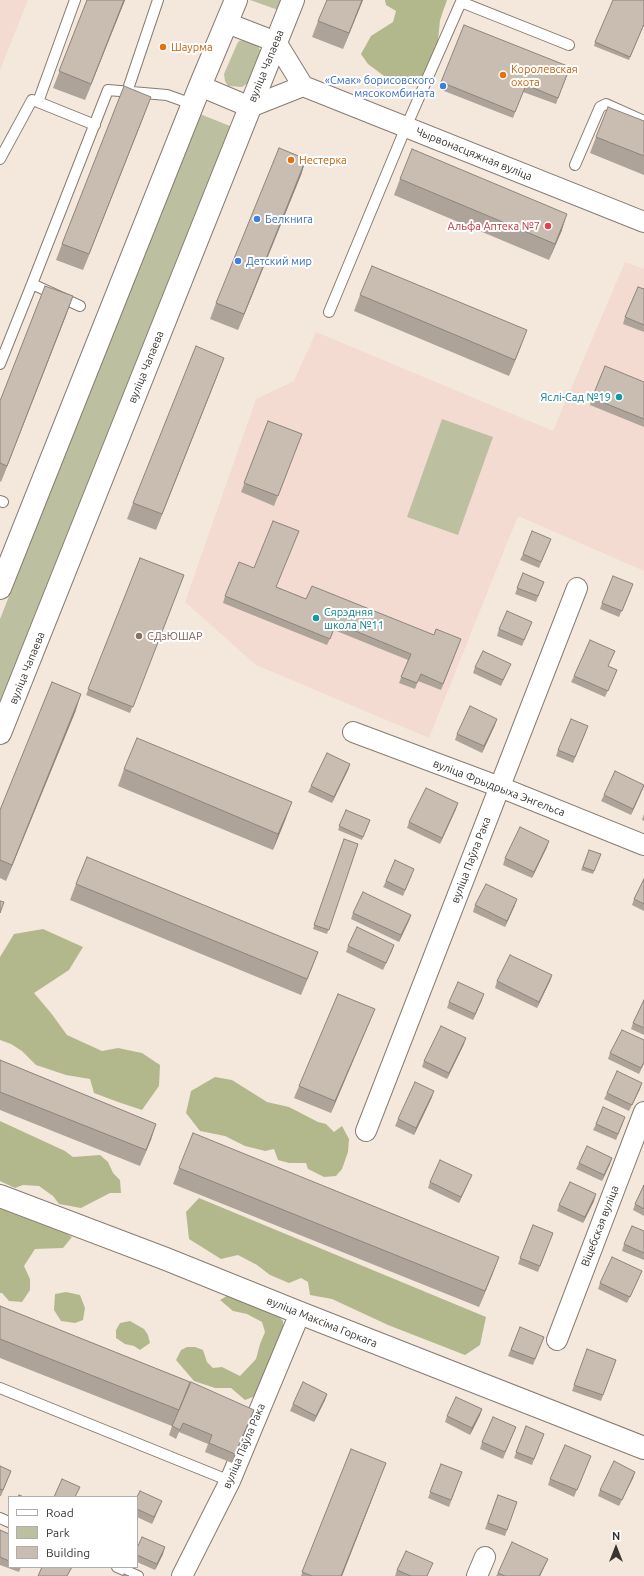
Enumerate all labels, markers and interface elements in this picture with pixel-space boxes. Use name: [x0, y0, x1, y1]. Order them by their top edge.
street label: вуліца Чапаева: [245, 28, 287, 104]
place label: Шаурма: [171, 40, 213, 54]
marker: Шаурма: [158, 42, 168, 52]
place label: Королевская охота: [511, 62, 578, 88]
marker: Королевская охота: [498, 70, 508, 80]
place label: «Смак» борисовского мясокомбината: [325, 73, 435, 99]
marker: «Смак» борисовского мясокомбината: [438, 81, 448, 91]
street label: Чырвонасцяжная вуліца: [414, 125, 534, 183]
place label: Нестерка: [299, 153, 347, 167]
marker: Нестерка: [286, 155, 296, 165]
place label: Белкнига: [265, 212, 313, 226]
marker: Белкнига: [252, 214, 262, 224]
place label: Альфа Аптека №7: [447, 219, 540, 233]
marker: Альфа Аптека №7: [543, 221, 553, 231]
place label: Детский мир: [246, 254, 312, 268]
marker: Детский мир: [233, 256, 243, 266]
street label: вуліца Чапаева: [125, 329, 167, 405]
place label: Яслі-Сад №19: [540, 390, 611, 404]
marker: Яслі-Сад №19: [614, 392, 624, 402]
place label: Сярэдняя школа №11: [324, 605, 384, 631]
marker: Сярэдняя школа №11: [311, 613, 321, 623]
place label: СДзЮШАР: [147, 629, 202, 643]
street label: вуліца Чапаева: [6, 630, 48, 706]
marker: СДзЮШАР: [134, 631, 144, 641]
street label: вуліца Фрыдрыха Энгельса: [431, 757, 567, 819]
street label: вуліца Паўла Рака: [448, 815, 494, 905]
street label: Віцебская вуліца: [578, 1184, 622, 1268]
street label: вуліца Максіма Горкага: [265, 1294, 379, 1350]
street label: вуліца Паўла Рака: [220, 1401, 268, 1491]
legend: [8, 1496, 138, 1568]
text: Road: [46, 1506, 74, 1519]
text: Park: [46, 1526, 70, 1539]
north arrow: [596, 1528, 636, 1568]
text: N: [612, 1530, 620, 1542]
text: Building: [46, 1546, 90, 1559]

